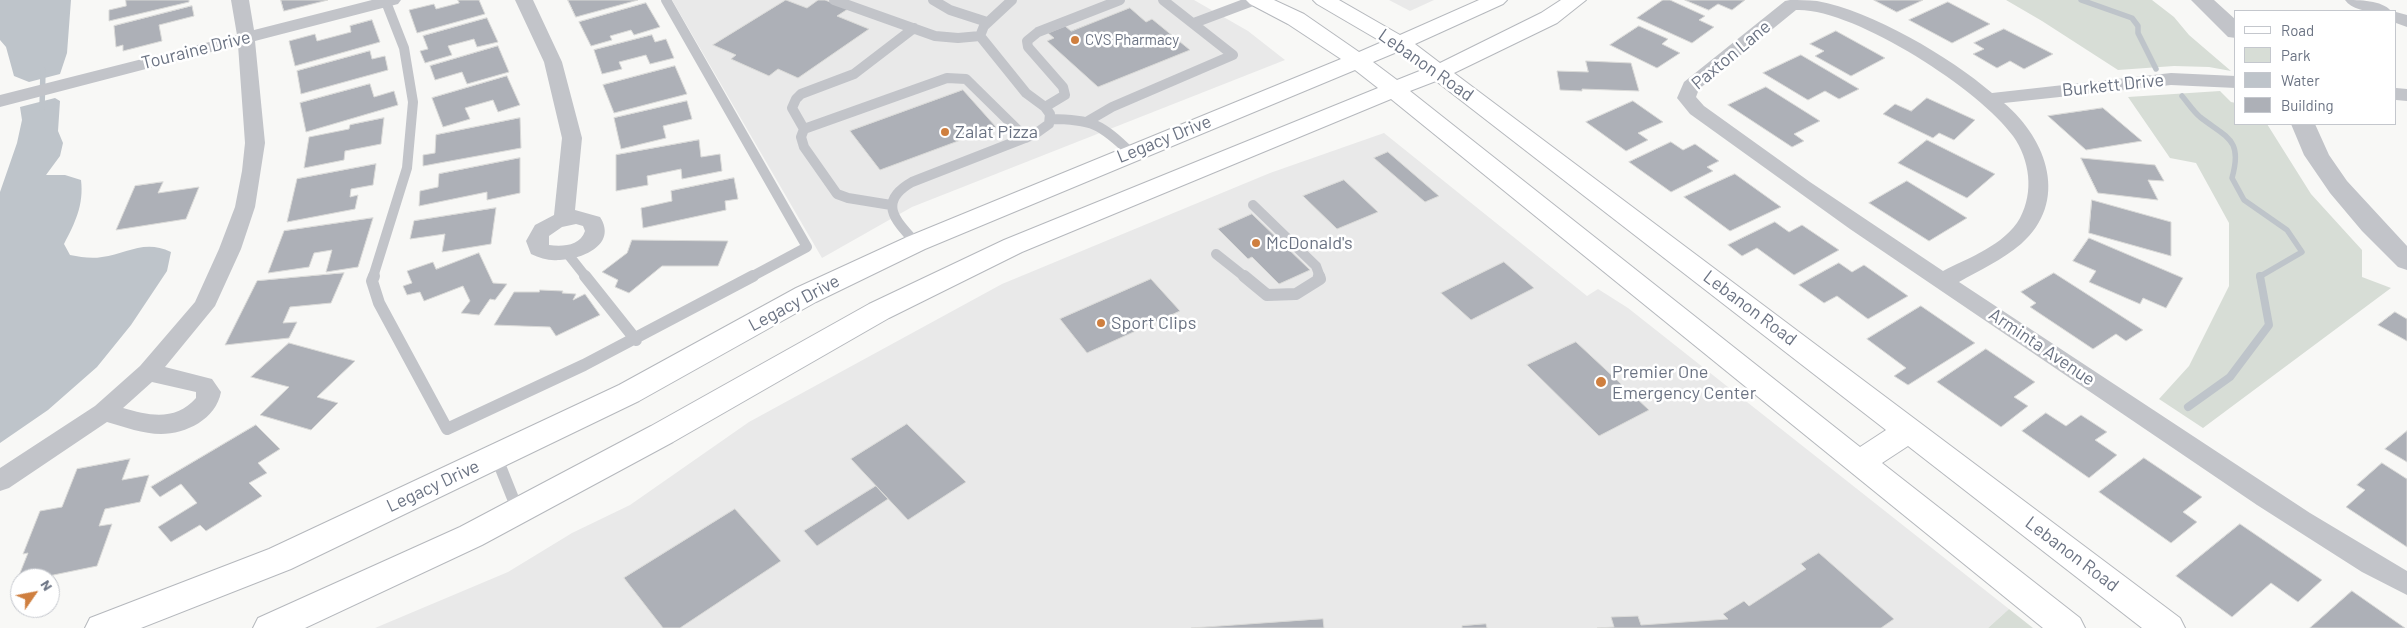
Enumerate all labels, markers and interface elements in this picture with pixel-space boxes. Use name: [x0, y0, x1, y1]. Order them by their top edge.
legend: [2234, 10, 2397, 125]
street label: Paxton Lane: [1687, 16, 1775, 94]
text: Road: [2281, 21, 2314, 39]
street label: Lebanon Road: [1374, 24, 1478, 106]
street label: Touraine Drive: [139, 26, 253, 74]
place label: CVS Pharmacy: [1085, 31, 1179, 49]
marker: CVS Pharmacy: [1069, 34, 1081, 46]
text: Park: [2281, 46, 2310, 64]
street label: Burkett Drive: [2061, 69, 2165, 101]
text: Water: [2281, 71, 2320, 89]
text: Building: [2281, 96, 2334, 114]
street label: Legacy Drive: [1114, 110, 1214, 168]
place label: Zalat Pizza: [955, 121, 1038, 143]
marker: Zalat Pizza: [939, 126, 951, 138]
place label: McDonald's: [1266, 232, 1353, 254]
marker: McDonald's: [1250, 237, 1262, 249]
street label: Lebanon Road: [1699, 266, 1801, 350]
street label: Legacy Drive: [745, 270, 843, 336]
street label: Arminta Avenue: [1985, 304, 2099, 390]
place label: Sport Clips: [1111, 312, 1196, 334]
marker: Sport Clips: [1095, 317, 1107, 329]
place label: Premier One Emergency Center: [1612, 361, 1756, 404]
marker: Premier One Emergency Center: [1594, 375, 1608, 389]
street label: Legacy Drive: [383, 455, 483, 517]
street label: Lebanon Road: [2021, 512, 2123, 596]
north arrow: [10, 568, 60, 618]
text: N: [37, 577, 57, 594]

